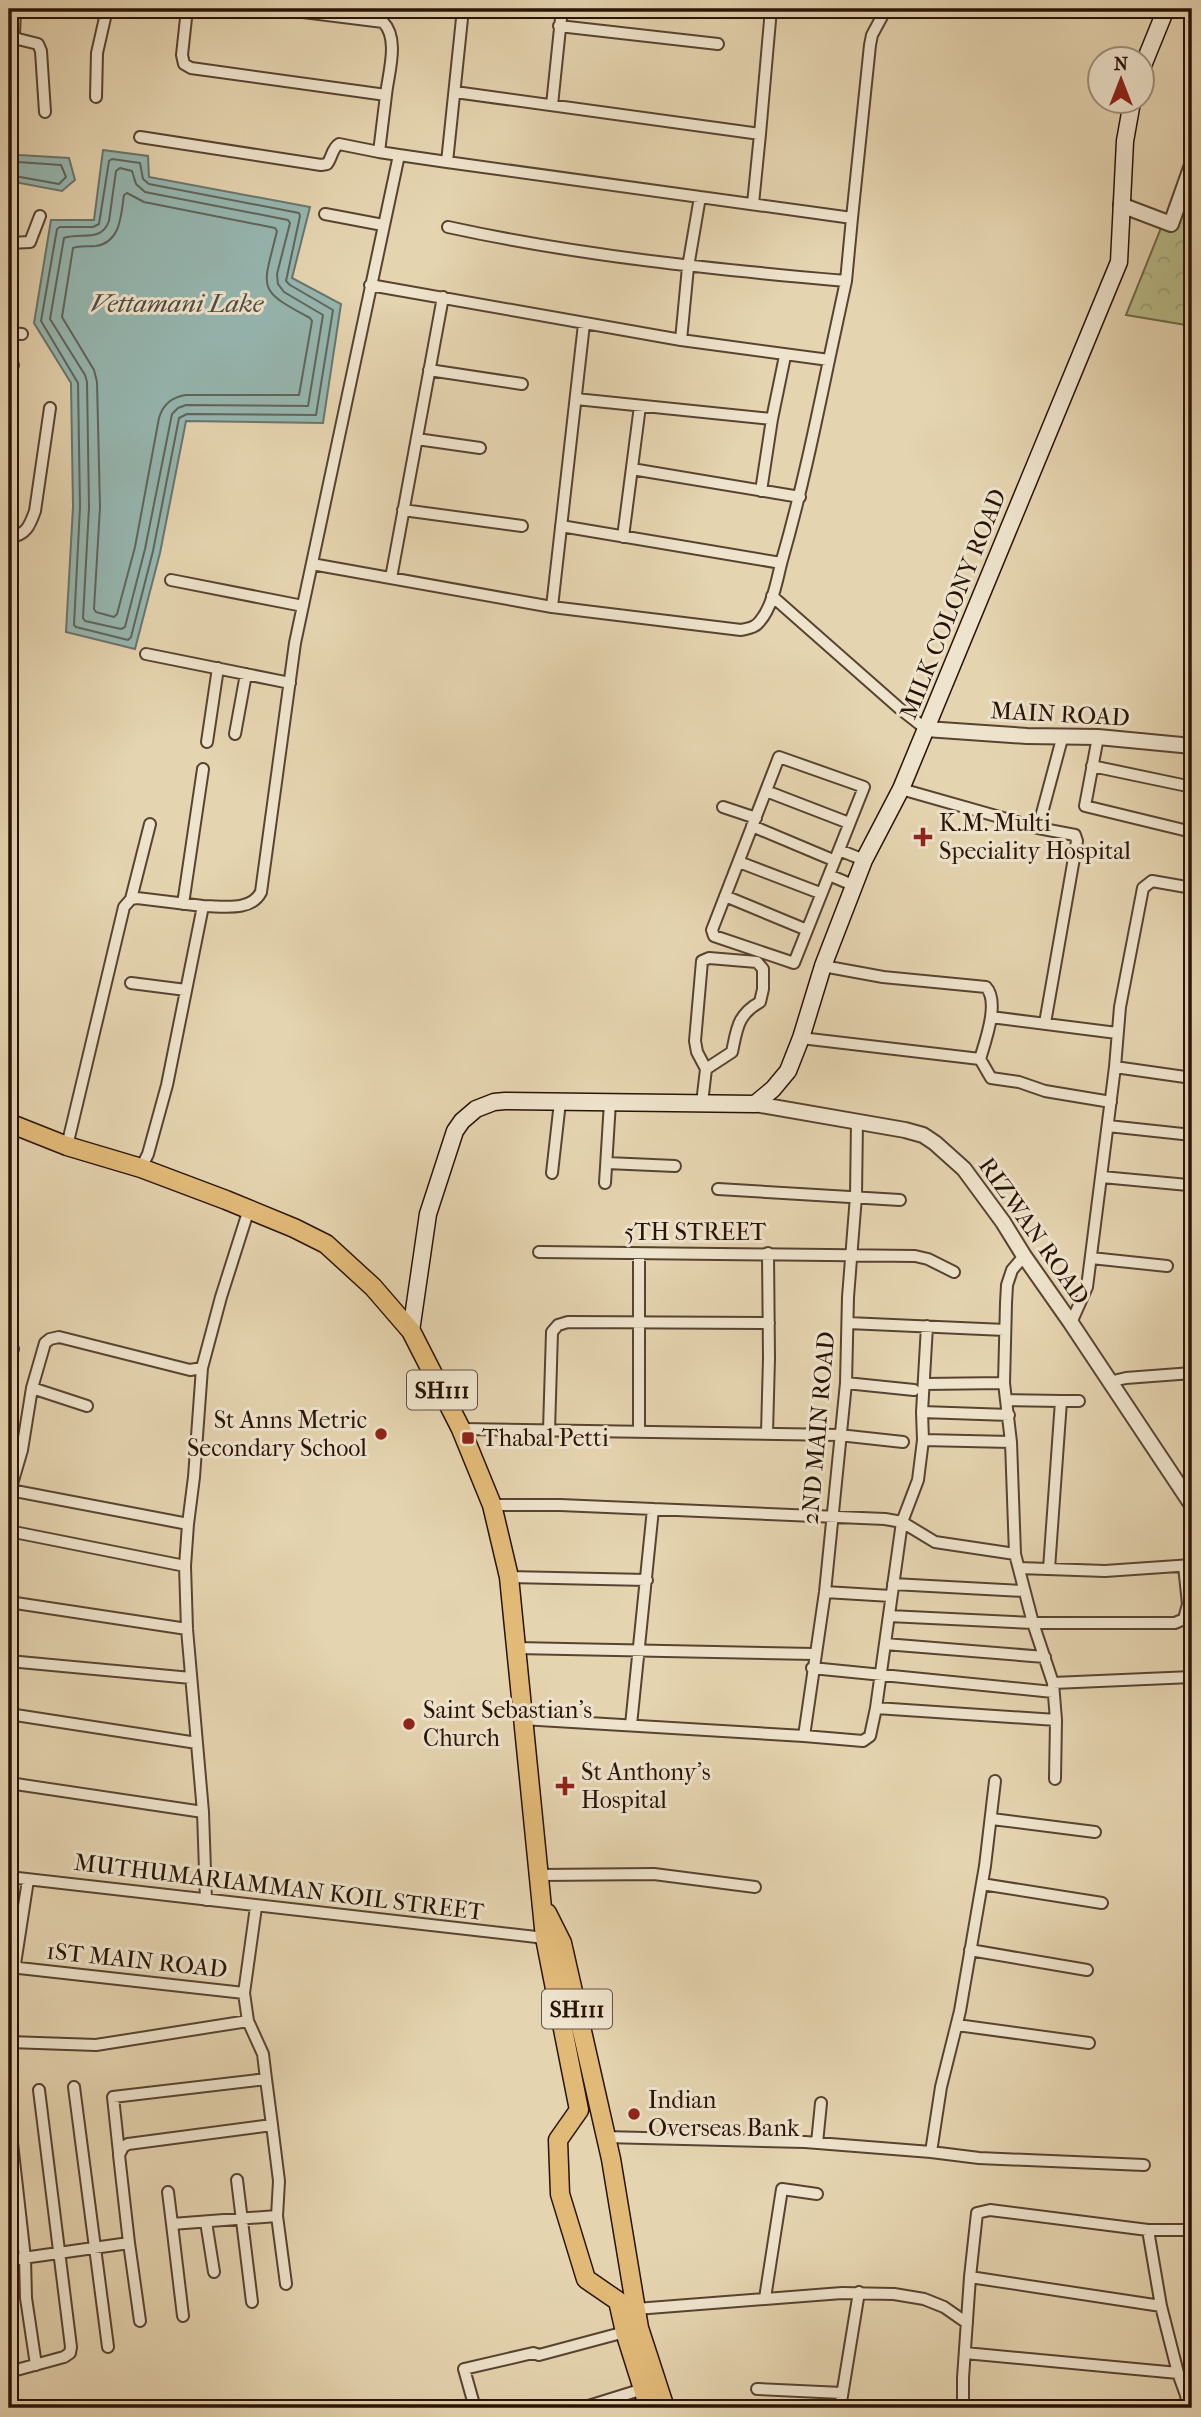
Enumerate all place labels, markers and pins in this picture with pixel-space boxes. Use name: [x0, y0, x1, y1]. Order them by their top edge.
place label: K.M. Multi Speciality Hospital: [939, 809, 1131, 865]
marker: K.M. Multi Speciality Hospital: [913, 827, 933, 847]
place label: St Anns Metric Secondary School: [187, 1406, 367, 1462]
place label: Thabal Petti: [482, 1424, 609, 1452]
marker: St Anns Metric Secondary School: [373, 1426, 389, 1442]
marker: Thabal Petti: [460, 1430, 476, 1446]
place label: Saint Sebastian's Church: [423, 1696, 592, 1752]
marker: Saint Sebastian's Church: [401, 1716, 417, 1732]
place label: St Anthony's Hospital: [581, 1758, 711, 1814]
marker: St Anthony's Hospital: [555, 1776, 575, 1796]
place label: Indian Overseas Bank: [648, 2086, 800, 2142]
marker: Indian Overseas Bank: [626, 2106, 642, 2122]

